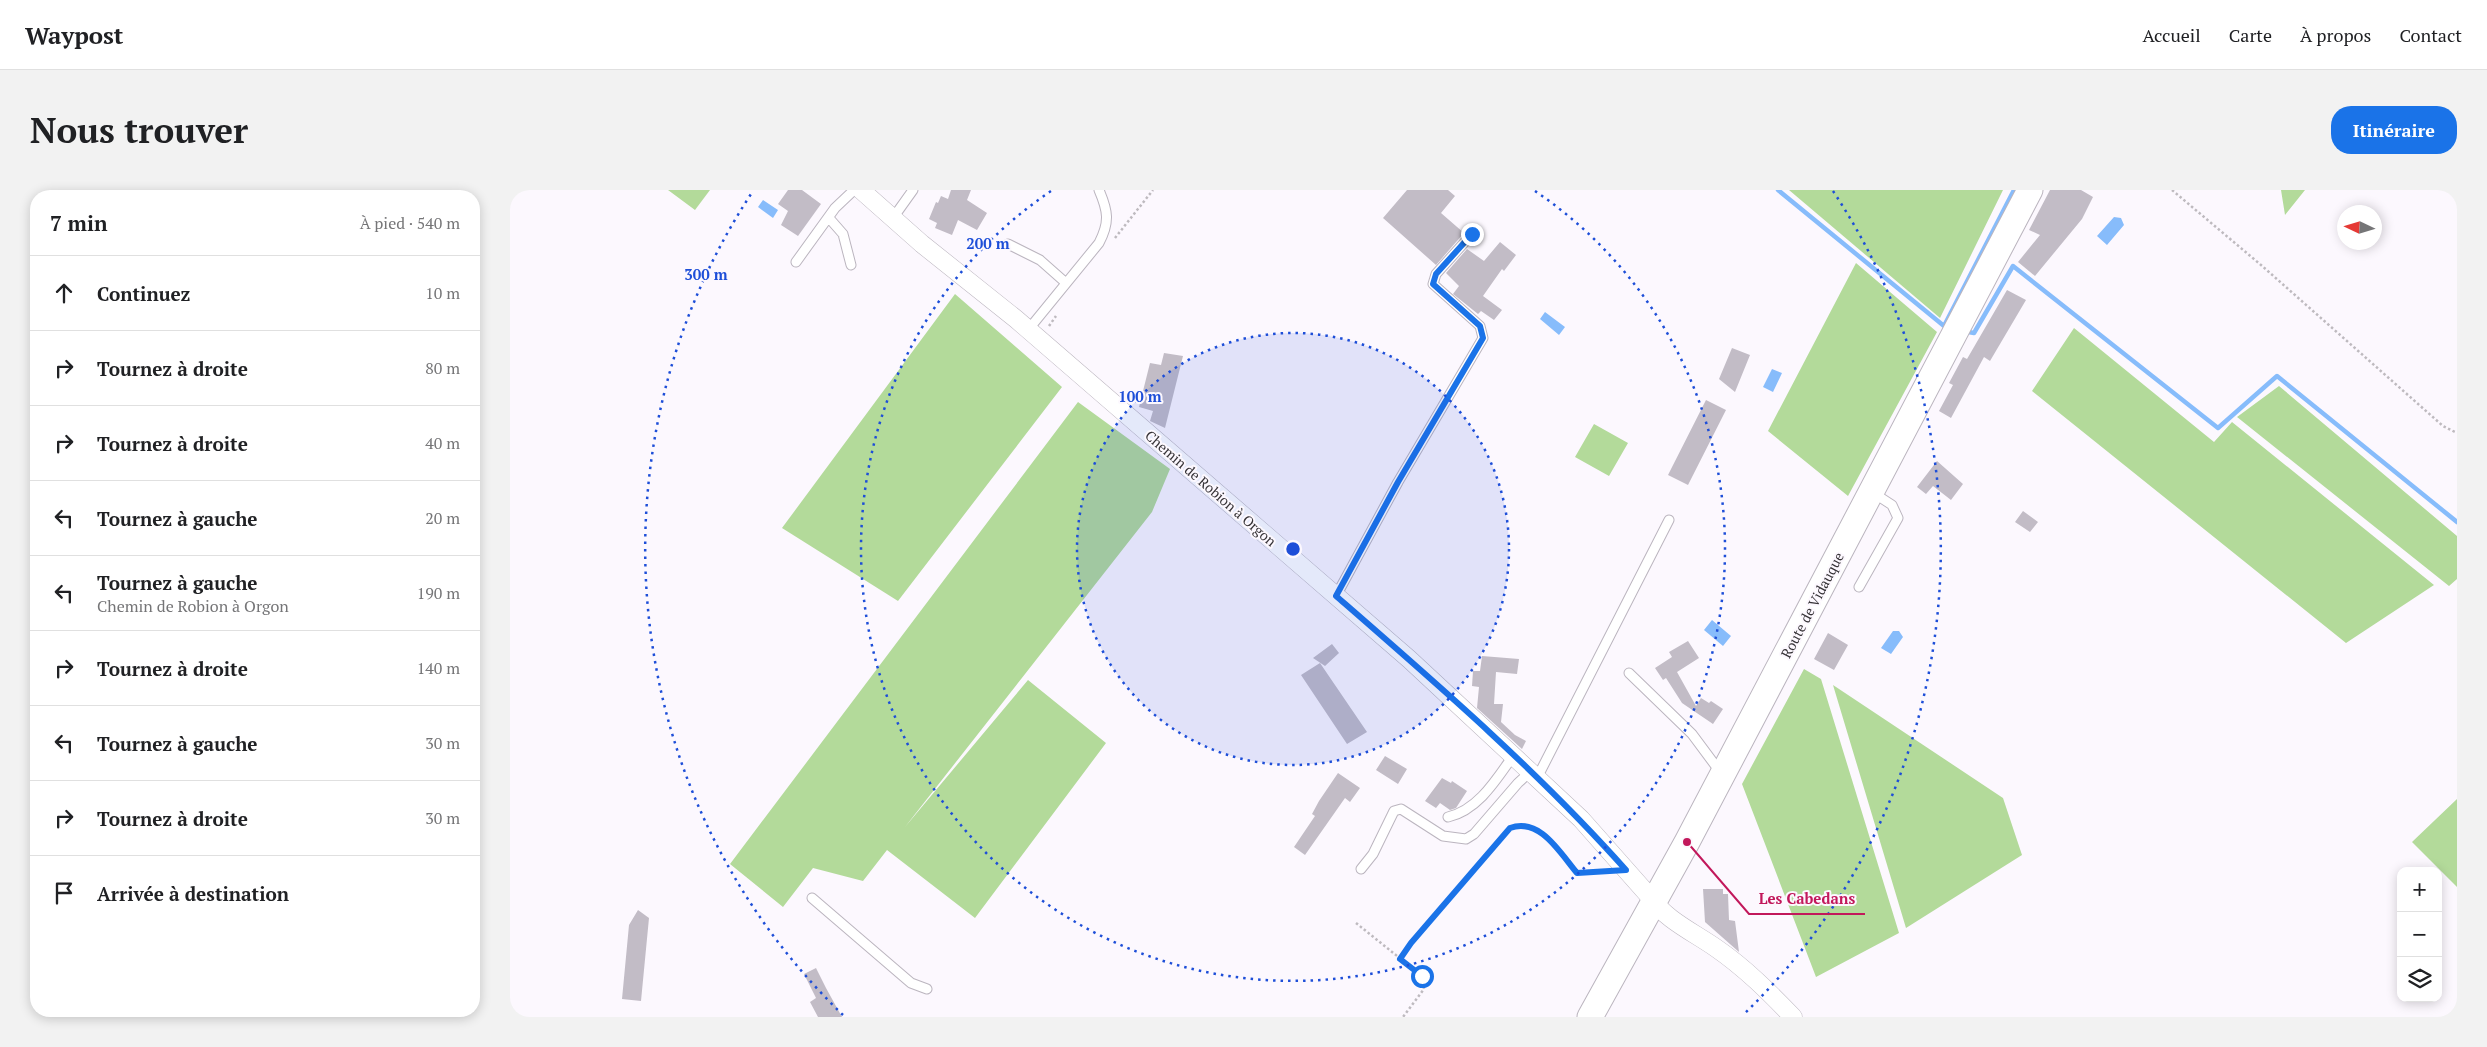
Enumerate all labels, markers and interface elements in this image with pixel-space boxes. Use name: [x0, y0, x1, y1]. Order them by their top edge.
text: Waypost: [25, 19, 123, 51]
text: Accueil: [2142, 23, 2201, 47]
text: Carte: [2229, 23, 2272, 47]
text: À propos: [2300, 23, 2371, 47]
text: Contact: [2399, 23, 2462, 47]
button: Itinéraire: [2331, 106, 2457, 154]
text: Nous trouver: [30, 107, 248, 153]
north arrow: [2337, 205, 2382, 250]
text: 7 min: [50, 209, 107, 237]
text: À pied · 540 m: [360, 212, 460, 234]
route end: [1461, 223, 1484, 246]
text: 200 m: [966, 233, 1010, 253]
text: 300 m: [684, 264, 728, 284]
icon: ahead: [50, 279, 78, 307]
text: Continuez: [97, 281, 190, 306]
text: 10 m: [425, 282, 460, 304]
icon: right: [50, 354, 78, 382]
text: Tournez à droite: [97, 356, 248, 381]
text: 80 m: [425, 357, 460, 379]
text: 100 m: [1118, 386, 1162, 406]
street label: Chemin de Robion à Orgon: [1141, 426, 1281, 551]
icon: right: [50, 429, 78, 457]
text: Tournez à droite: [97, 431, 248, 456]
text: 40 m: [425, 432, 460, 454]
icon: left: [50, 504, 78, 532]
text: Tournez à gauche: [97, 506, 258, 531]
text: 20 m: [425, 507, 460, 529]
centre of rings: [1284, 540, 1302, 558]
street label: Route de Vidauque: [1776, 549, 1848, 661]
text: Tournez à gauche: [97, 570, 258, 595]
icon: left: [50, 579, 78, 607]
text: 190 m: [417, 582, 460, 604]
text: Chemin de Robion à Orgon: [97, 595, 289, 617]
icon: right: [50, 654, 78, 682]
text: Tournez à droite: [97, 656, 248, 681]
text: 140 m: [417, 657, 460, 679]
icon: left: [50, 729, 78, 757]
text: Tournez à gauche: [97, 731, 258, 756]
text: 30 m: [425, 732, 460, 754]
icon: right: [50, 804, 78, 832]
text: Tournez à droite: [97, 806, 248, 831]
text: 30 m: [425, 807, 460, 829]
map controls: [2397, 867, 2442, 1002]
button: +: [2397, 867, 2442, 912]
icon: arrive: [50, 879, 78, 907]
text: Arrivée à destination: [97, 881, 289, 906]
callout: Les Cabedans: [1749, 884, 1865, 914]
text: Les Cabedans: [1759, 888, 1855, 908]
button: −: [2397, 912, 2442, 957]
button: layers: [2397, 957, 2442, 1002]
route start: [1411, 965, 1434, 988]

